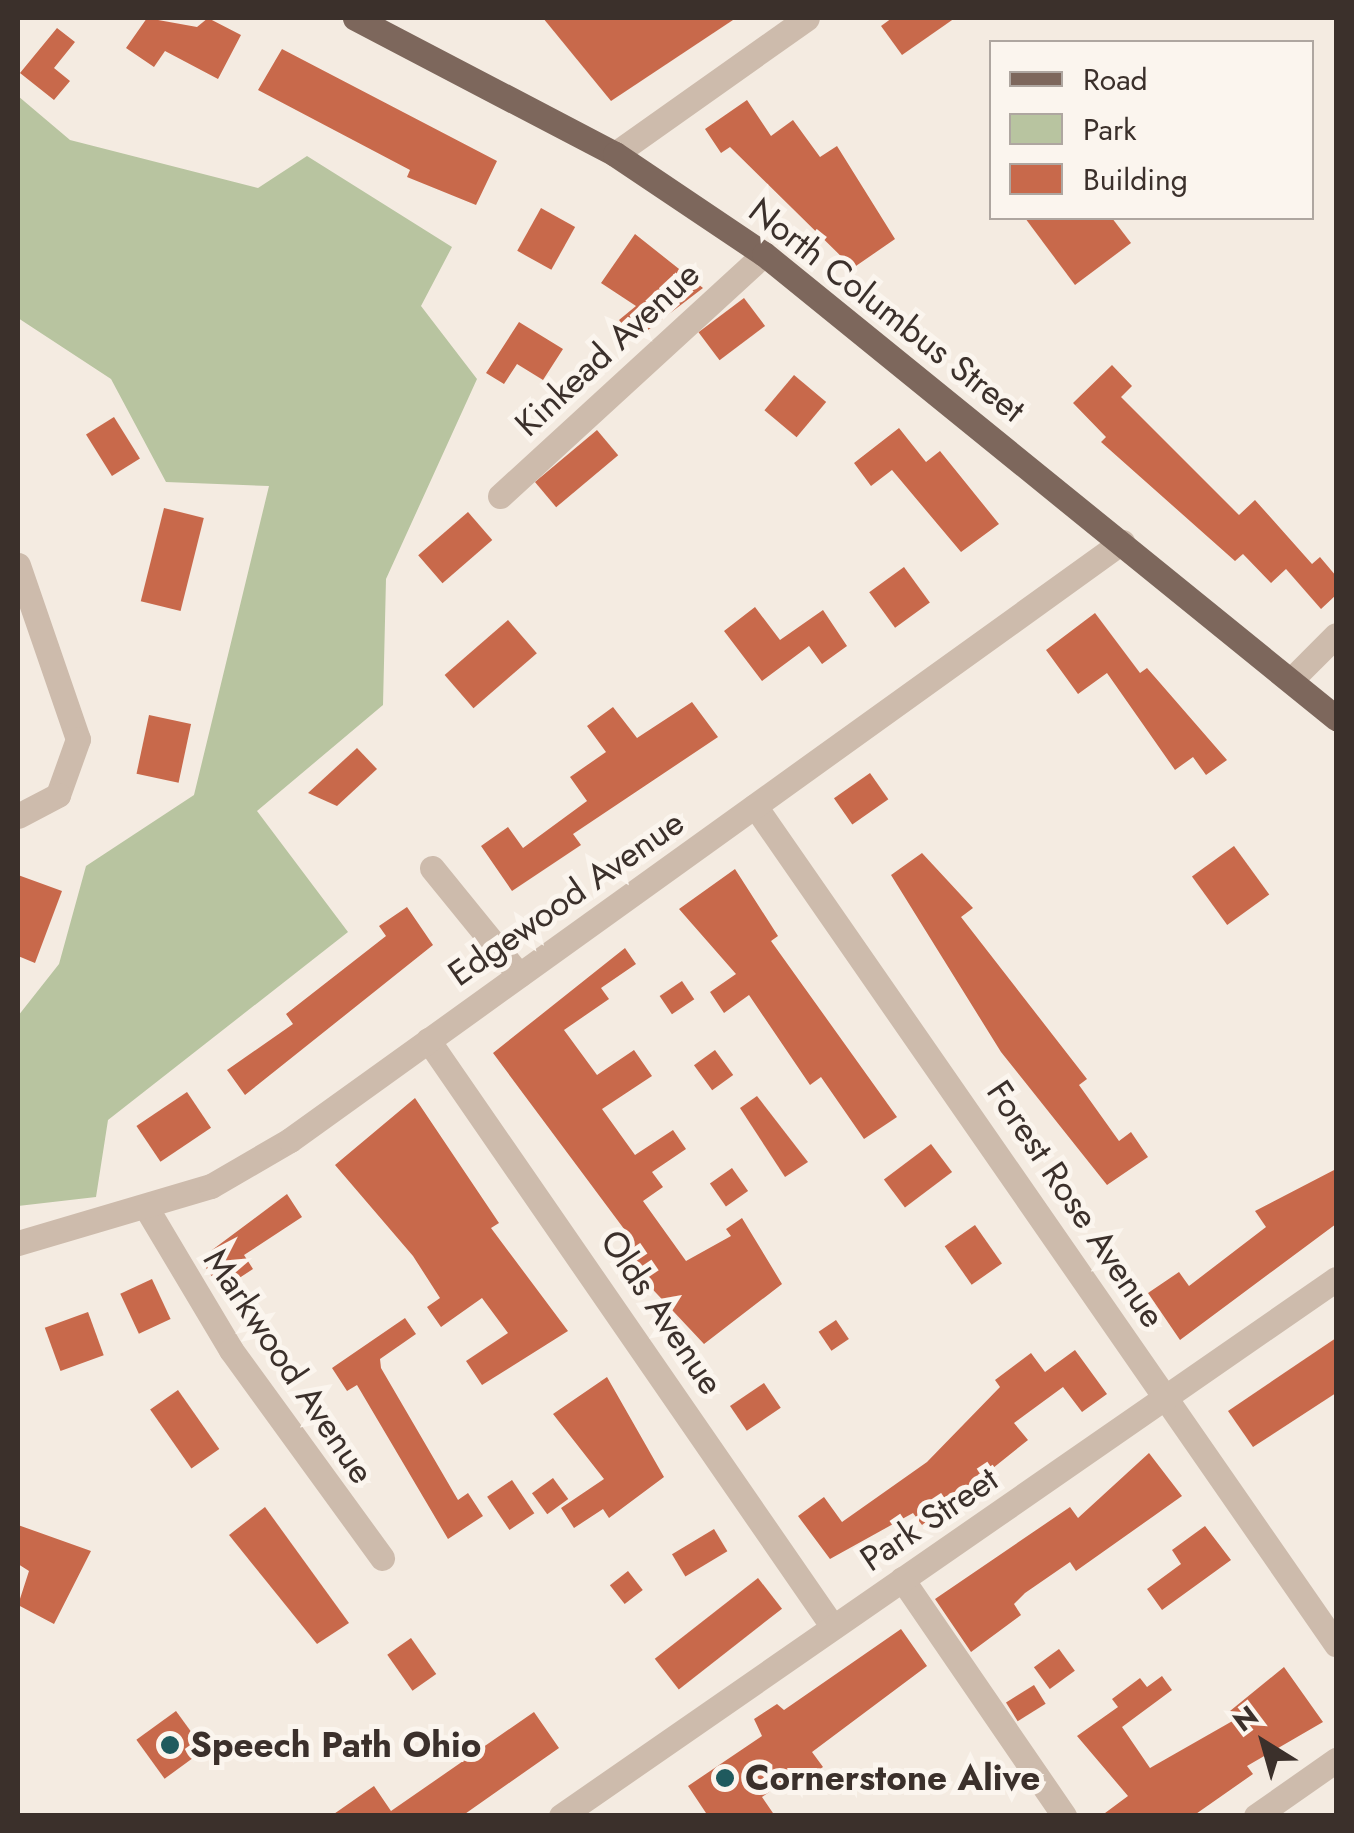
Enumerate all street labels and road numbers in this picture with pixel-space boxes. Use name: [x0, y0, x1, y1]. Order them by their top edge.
street label: North Columbus Street: [741, 189, 1033, 431]
street label: Kinkead Avenue: [506, 253, 708, 445]
street label: Edgewood Avenue: [440, 801, 692, 995]
street label: Forest Rose Avenue: [978, 1073, 1174, 1335]
street label: Olds Avenue: [592, 1222, 732, 1402]
street label: Markwood Avenue: [195, 1241, 383, 1491]
street label: Park Street: [852, 1458, 1006, 1580]

